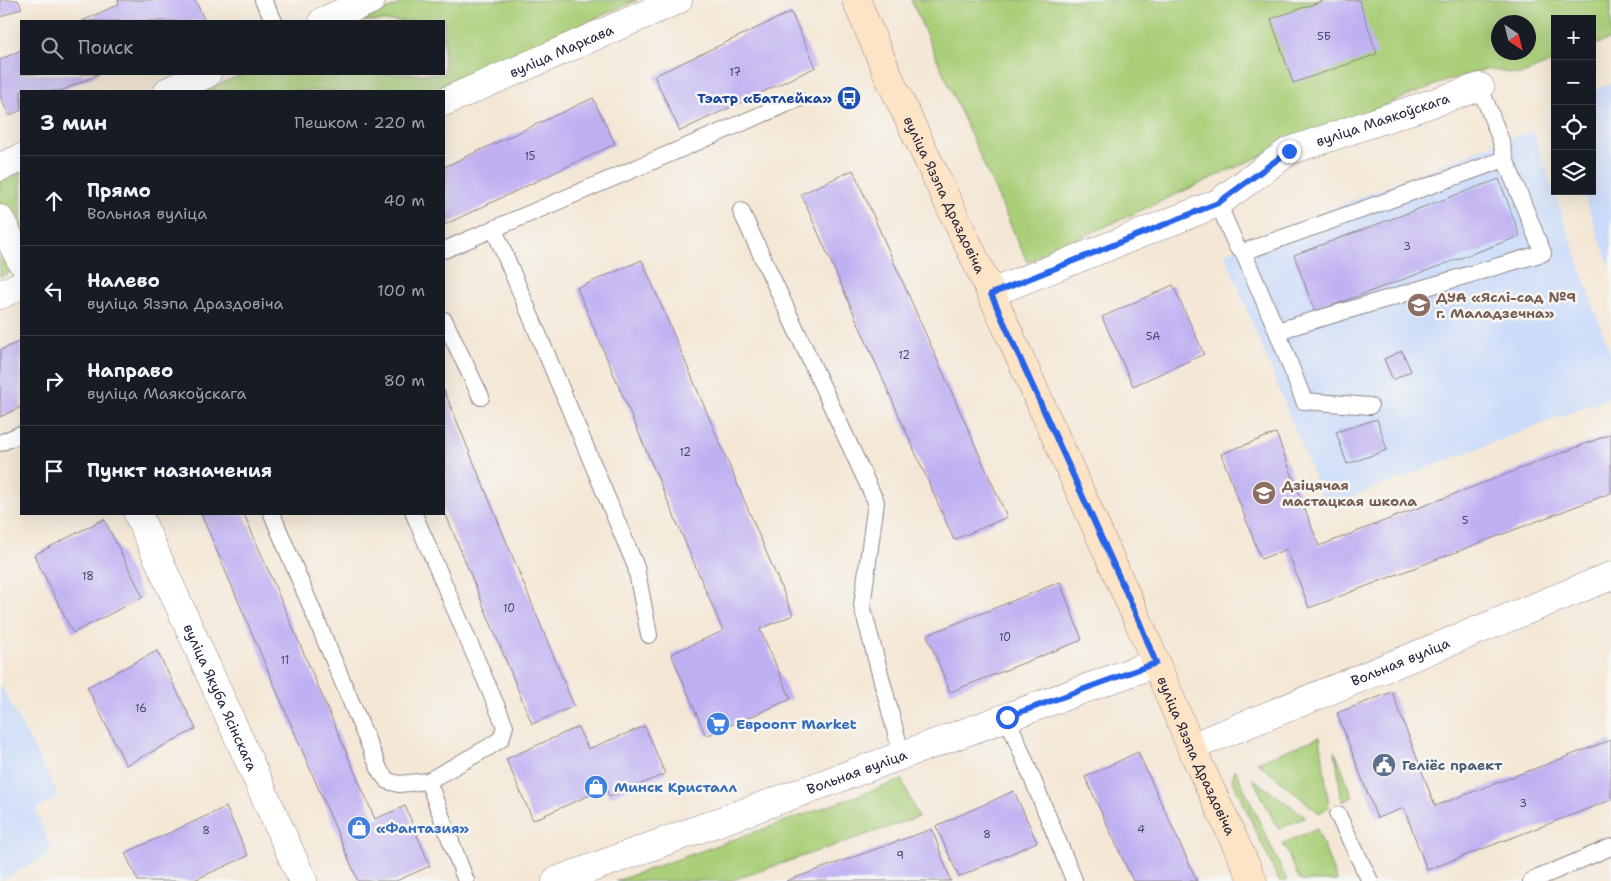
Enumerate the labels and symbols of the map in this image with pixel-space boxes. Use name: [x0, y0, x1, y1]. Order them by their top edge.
north arrow: [1491, 15, 1536, 60]
street label: вуліца Маркава: [507, 20, 616, 81]
house number: 5Б: [1317, 29, 1331, 44]
house number: 17: [729, 65, 741, 80]
bus stop icon: Тэатр «Батлейка»: [836, 85, 862, 111]
place label: Тэатр «Батлейка»: [697, 89, 832, 107]
street label: вуліца Маякоўскага: [1314, 89, 1452, 150]
street label: вуліца Язэпа Драздовіча: [900, 113, 990, 277]
route end: [1278, 140, 1301, 163]
house number: 15: [524, 149, 536, 164]
house number: 3: [1403, 239, 1411, 254]
place label: ДУА «Яслі-сад №9 г. Маладзечна»: [1436, 288, 1576, 322]
school or university icon: ДУА «Яслі-сад №9 г. Маладзечна»: [1406, 292, 1432, 318]
house number: 5А: [1146, 329, 1160, 344]
house number: 12: [898, 348, 910, 363]
house number: 12: [679, 445, 691, 460]
place label: Дзіцячая мастацкая школа: [1282, 476, 1418, 510]
school or university icon: Дзіцячая мастацкая школа: [1251, 480, 1277, 506]
house number: 5: [1462, 513, 1469, 528]
house number: 18: [82, 569, 94, 584]
house number: 10: [503, 601, 515, 616]
street label: вуліца Якуба Ясінскага: [180, 621, 261, 774]
house number: 10: [999, 630, 1011, 645]
street label: Вольная вуліца: [1348, 633, 1453, 690]
house number: 11: [281, 653, 289, 668]
street label: вуліца Язэпа Драздовіча: [1153, 674, 1240, 838]
house number: 16: [135, 701, 147, 716]
route start: [996, 706, 1019, 729]
supermarket icon: Евроопт Market: [705, 711, 731, 737]
place label: Евроопт Market: [736, 715, 857, 733]
street label: Вольная вуліца: [804, 745, 910, 798]
public building icon: Геліёс праект: [1371, 752, 1397, 778]
place label: Геліёс праект: [1402, 756, 1503, 774]
shop icon: Минск Кристалл: [583, 774, 609, 800]
place label: Минск Кристалл: [614, 778, 737, 796]
house number: 3: [1519, 796, 1527, 811]
shop icon: «Фантазия»: [346, 815, 372, 841]
place label: «Фантазия»: [376, 819, 469, 837]
house number: 4: [1137, 822, 1145, 837]
house number: 8: [202, 823, 210, 838]
house number: 8: [983, 827, 991, 842]
house number: 9: [896, 848, 904, 863]

